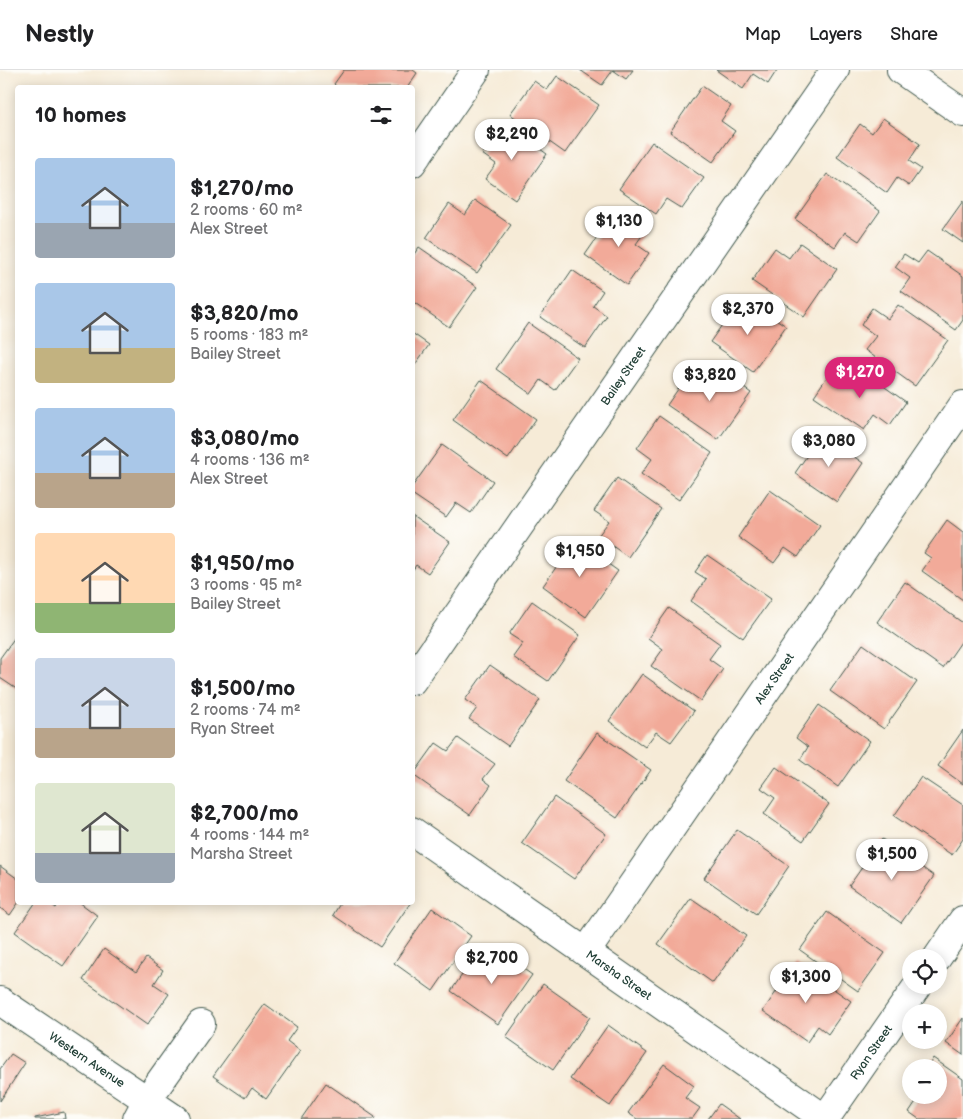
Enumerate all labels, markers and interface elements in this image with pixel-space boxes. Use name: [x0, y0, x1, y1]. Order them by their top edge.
text: Nestly: [25, 20, 94, 49]
text: Map: [745, 24, 781, 45]
text: Layers: [809, 24, 862, 45]
text: Share: [890, 24, 938, 45]
icon: filters: [367, 101, 395, 129]
text: 10 homes: [35, 103, 126, 128]
pin: $2,290: [471, 118, 553, 161]
text: $2,290: [486, 125, 538, 144]
text: $1,270/mo: [190, 176, 294, 201]
icon: home: [75, 178, 135, 238]
text: 2 rooms · 60 m²: [190, 201, 303, 220]
pin: $1,130: [578, 206, 660, 248]
text: $1,130: [596, 212, 642, 231]
text: Alex Street: [190, 220, 268, 239]
pin: $2,370: [707, 294, 789, 336]
text: $2,370: [722, 300, 774, 319]
text: $3,820/mo: [190, 301, 298, 326]
icon: home: [75, 303, 135, 363]
text: 5 rooms · 183 m²: [190, 326, 309, 345]
street label: Bailey Street: [598, 343, 649, 408]
text: Bailey Street: [190, 345, 281, 364]
pin: $1,270: [819, 356, 901, 399]
pin: $3,820: [669, 360, 751, 402]
text: $1,270: [836, 363, 884, 382]
text: $3,820: [684, 366, 736, 385]
text: $3,080/mo: [190, 426, 299, 451]
pin: $3,080: [788, 426, 870, 468]
icon: home: [75, 428, 135, 488]
text: $3,080: [803, 432, 856, 451]
text: 4 rooms · 136 m²: [190, 451, 310, 470]
text: Alex Street: [190, 470, 268, 489]
pin: $1,950: [539, 536, 621, 578]
text: $1,950: [555, 542, 605, 561]
text: $1,950/mo: [190, 551, 295, 576]
icon: home: [75, 553, 135, 613]
text: 3 rooms · 95 m²: [190, 576, 302, 595]
text: Bailey Street: [190, 595, 281, 614]
street label: Alex Street: [752, 650, 797, 707]
text: $1,500/mo: [190, 676, 295, 701]
icon: home: [75, 678, 135, 738]
text: 2 rooms · 74 m²: [190, 701, 301, 720]
text: Ryan Street: [190, 720, 274, 739]
text: $2,700/mo: [190, 801, 299, 826]
icon: home: [75, 803, 135, 863]
text: 4 rooms · 144 m²: [190, 826, 309, 845]
pin: $1,500: [851, 838, 933, 881]
text: Marsha Street: [190, 845, 292, 864]
text: $1,500: [867, 845, 917, 864]
pin: $2,700: [451, 942, 533, 985]
street label: Marsha Street: [583, 947, 655, 1003]
text: $2,700: [466, 949, 518, 968]
map controls: [902, 949, 947, 1104]
button: locate: [902, 949, 947, 994]
pin: $1,300: [765, 962, 847, 1004]
text: $1,300: [781, 968, 831, 987]
button: +: [902, 1004, 947, 1049]
street label: Ryan Street: [847, 1022, 896, 1083]
street label: Western Avenue: [46, 1029, 128, 1091]
button: −: [902, 1059, 947, 1104]

